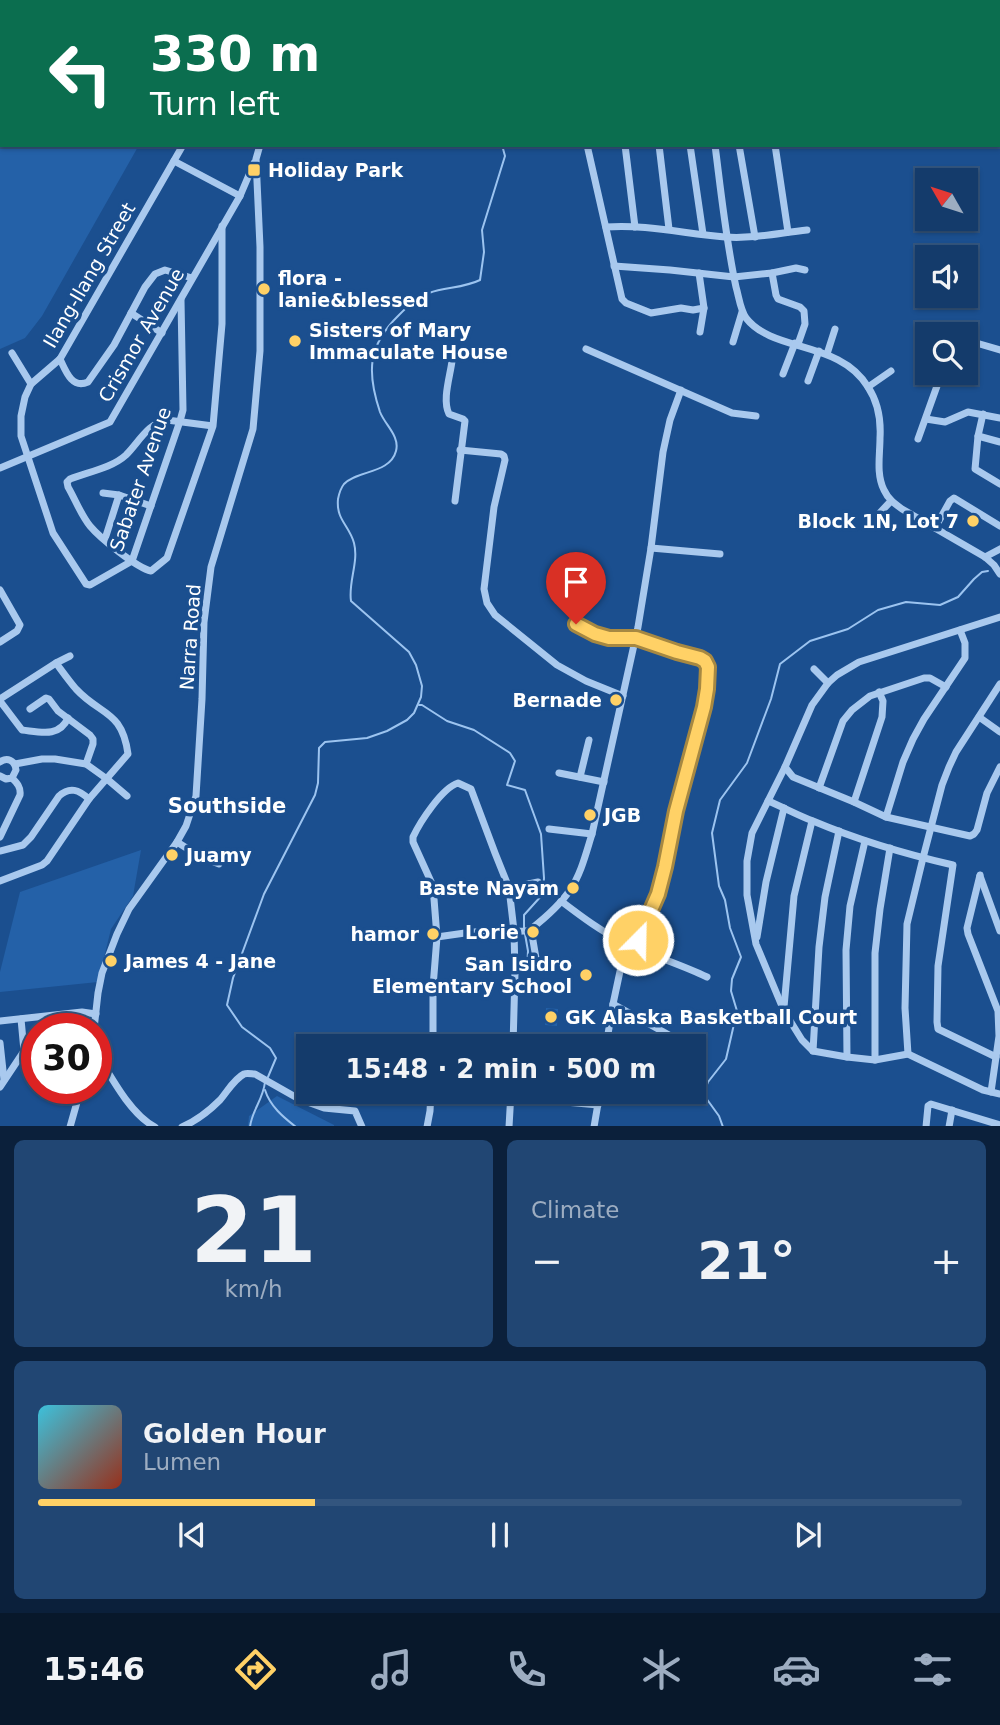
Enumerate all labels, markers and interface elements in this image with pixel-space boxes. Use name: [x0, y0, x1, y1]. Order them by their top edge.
text: 330 m: [150, 26, 320, 83]
icon: left: [35, 28, 126, 119]
text: Turn left: [150, 85, 280, 123]
place label: Holiday Park: [268, 159, 403, 181]
marker: Holiday Park: [246, 162, 262, 178]
north arrow: [915, 168, 978, 231]
map controls: [915, 168, 978, 385]
street label: Ilang-Ilang Street: [39, 199, 139, 351]
button: sound: [915, 245, 978, 308]
street label: Crismor Avenue: [94, 264, 188, 406]
place label: flora - lanie&blessed: [278, 267, 429, 311]
marker: flora - lanie&blessed: [256, 281, 272, 297]
place label: Sisters of Mary Immaculate House: [309, 319, 508, 363]
button: search: [915, 322, 978, 385]
marker: Sisters of Mary Immaculate House: [287, 333, 303, 349]
street label: Sabater Avenue: [105, 404, 175, 554]
place label: Block 1N, Lot 7: [797, 510, 959, 532]
marker: Block 1N, Lot 7: [965, 513, 981, 529]
pin: [546, 552, 606, 624]
icon: arrive: [557, 563, 595, 601]
street label: Narra Road: [175, 583, 205, 691]
place label: Bernade: [512, 689, 602, 711]
marker: Bernade: [608, 692, 624, 708]
district label: Southside: [168, 794, 286, 818]
place label: JGB: [602, 804, 641, 826]
marker: JGB: [582, 807, 598, 823]
place label: Juamy: [184, 844, 252, 866]
marker: Juamy: [164, 847, 180, 863]
place label: Baste Nayam: [419, 877, 559, 899]
marker: Baste Nayam: [565, 880, 581, 896]
position arrow: [601, 903, 675, 977]
place label: Lorie: [465, 921, 519, 943]
place label: hamor: [350, 923, 420, 945]
marker: Lorie: [525, 924, 541, 940]
marker: hamor: [425, 926, 441, 942]
place label: James 4 - Jane: [123, 950, 276, 972]
marker: James 4 - Jane: [103, 953, 119, 969]
place label: San Isidro Elementary School: [372, 953, 572, 997]
marker: San Isidro Elementary School: [578, 967, 594, 983]
place label: GK Alaska Basketball Court: [565, 1006, 857, 1028]
marker: GK Alaska Basketball Court: [543, 1009, 559, 1025]
speed limit sign: 30: [21, 1013, 112, 1104]
text: 15:48 · 2 min · 500 m: [346, 1054, 656, 1084]
text: 21: [190, 1178, 317, 1283]
text: Climate: [531, 1197, 620, 1223]
text: 21°: [697, 1231, 796, 1291]
text: −: [531, 1239, 563, 1283]
text: +: [930, 1239, 962, 1283]
text: km/h: [224, 1276, 283, 1302]
text: Golden Hour: [143, 1419, 326, 1449]
text: Lumen: [143, 1449, 221, 1475]
icon: previous: [173, 1516, 211, 1554]
icon: pause: [481, 1516, 519, 1554]
icon: next: [789, 1516, 827, 1554]
icon: directions: [231, 1645, 280, 1694]
icon: music: [367, 1645, 416, 1694]
icon: phone: [502, 1645, 551, 1694]
icon: climate: [637, 1645, 686, 1694]
icon: car: [772, 1645, 821, 1694]
icon: filters: [908, 1645, 957, 1694]
text: 15:46: [43, 1650, 145, 1688]

